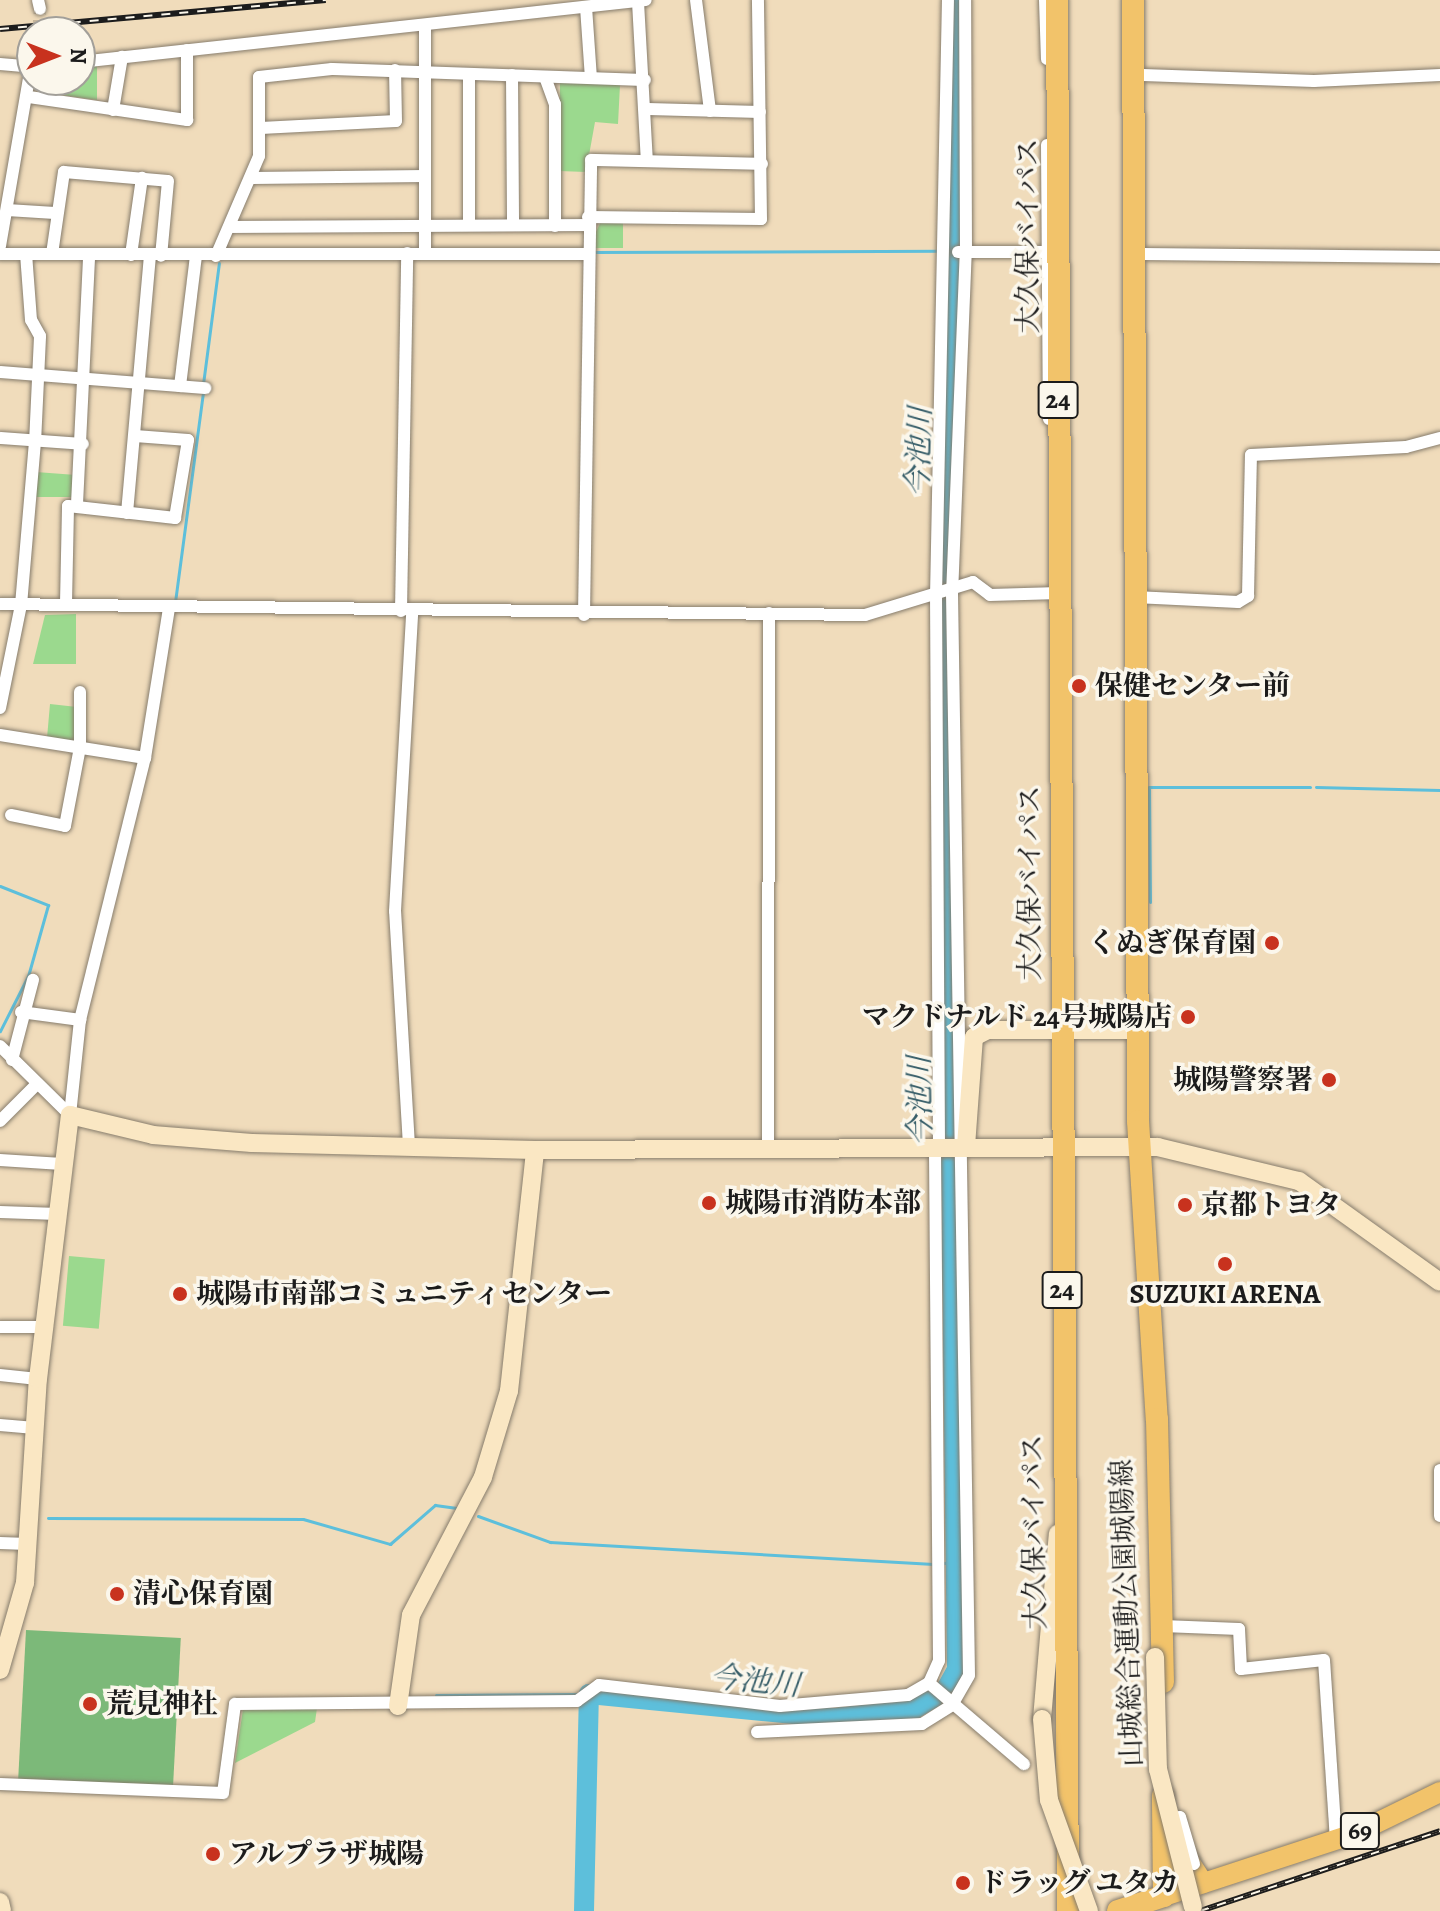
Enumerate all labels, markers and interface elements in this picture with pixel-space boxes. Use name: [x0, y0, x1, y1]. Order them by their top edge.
north arrow: [16, 16, 96, 96]
text: N: [63, 48, 93, 64]
street label: 大久保バイパス: [1011, 138, 1045, 334]
road number: 24: [1036, 378, 1080, 422]
water label: 今池川: [899, 406, 939, 498]
place label: 保健センター前: [1095, 669, 1291, 703]
marker: 保健センター前: [1070, 677, 1088, 695]
street label: 大久保バイパス: [1013, 785, 1047, 981]
place label: くぬぎ保育園: [1088, 926, 1256, 960]
marker: くぬぎ保育園: [1263, 934, 1281, 952]
place label: マクドナルド 24号城陽店: [860, 1000, 1172, 1034]
marker: マクドナルド 24号城陽店: [1179, 1008, 1197, 1026]
water label: 今池川: [901, 1056, 939, 1146]
place label: 城陽警察署: [1173, 1063, 1313, 1097]
marker: 城陽警察署: [1320, 1071, 1338, 1089]
place label: 城陽市消防本部: [725, 1186, 921, 1220]
place label: 京都トヨタ: [1201, 1188, 1341, 1222]
marker: 城陽市消防本部: [700, 1194, 718, 1212]
marker: 京都トヨタ: [1176, 1196, 1194, 1214]
marker: SUZUKI ARENA: [1216, 1255, 1234, 1273]
road number: 24: [1040, 1268, 1084, 1312]
place label: 城陽市南部コミュニティセンター: [196, 1277, 616, 1311]
place label: SUZUKI ARENA: [1129, 1277, 1321, 1311]
marker: 城陽市南部コミュニティセンター: [171, 1285, 189, 1303]
street label: 大久保バイパス: [1015, 1434, 1053, 1630]
street label: 山城総合運動公園城陽線: [1105, 1459, 1149, 1767]
place label: 清心保育園: [133, 1577, 273, 1611]
marker: 清心保育園: [108, 1585, 126, 1603]
water label: 今池川: [708, 1658, 802, 1704]
place label: 荒見神社: [106, 1687, 218, 1721]
marker: 荒見神社: [81, 1695, 99, 1713]
road number: 69: [1338, 1809, 1382, 1853]
place label: アルプラザ城陽: [229, 1837, 425, 1871]
marker: アルプラザ城陽: [204, 1845, 222, 1863]
place label: ドラッグ ユタカ: [979, 1866, 1180, 1900]
marker: ドラッグ ユタカ: [954, 1874, 972, 1892]

